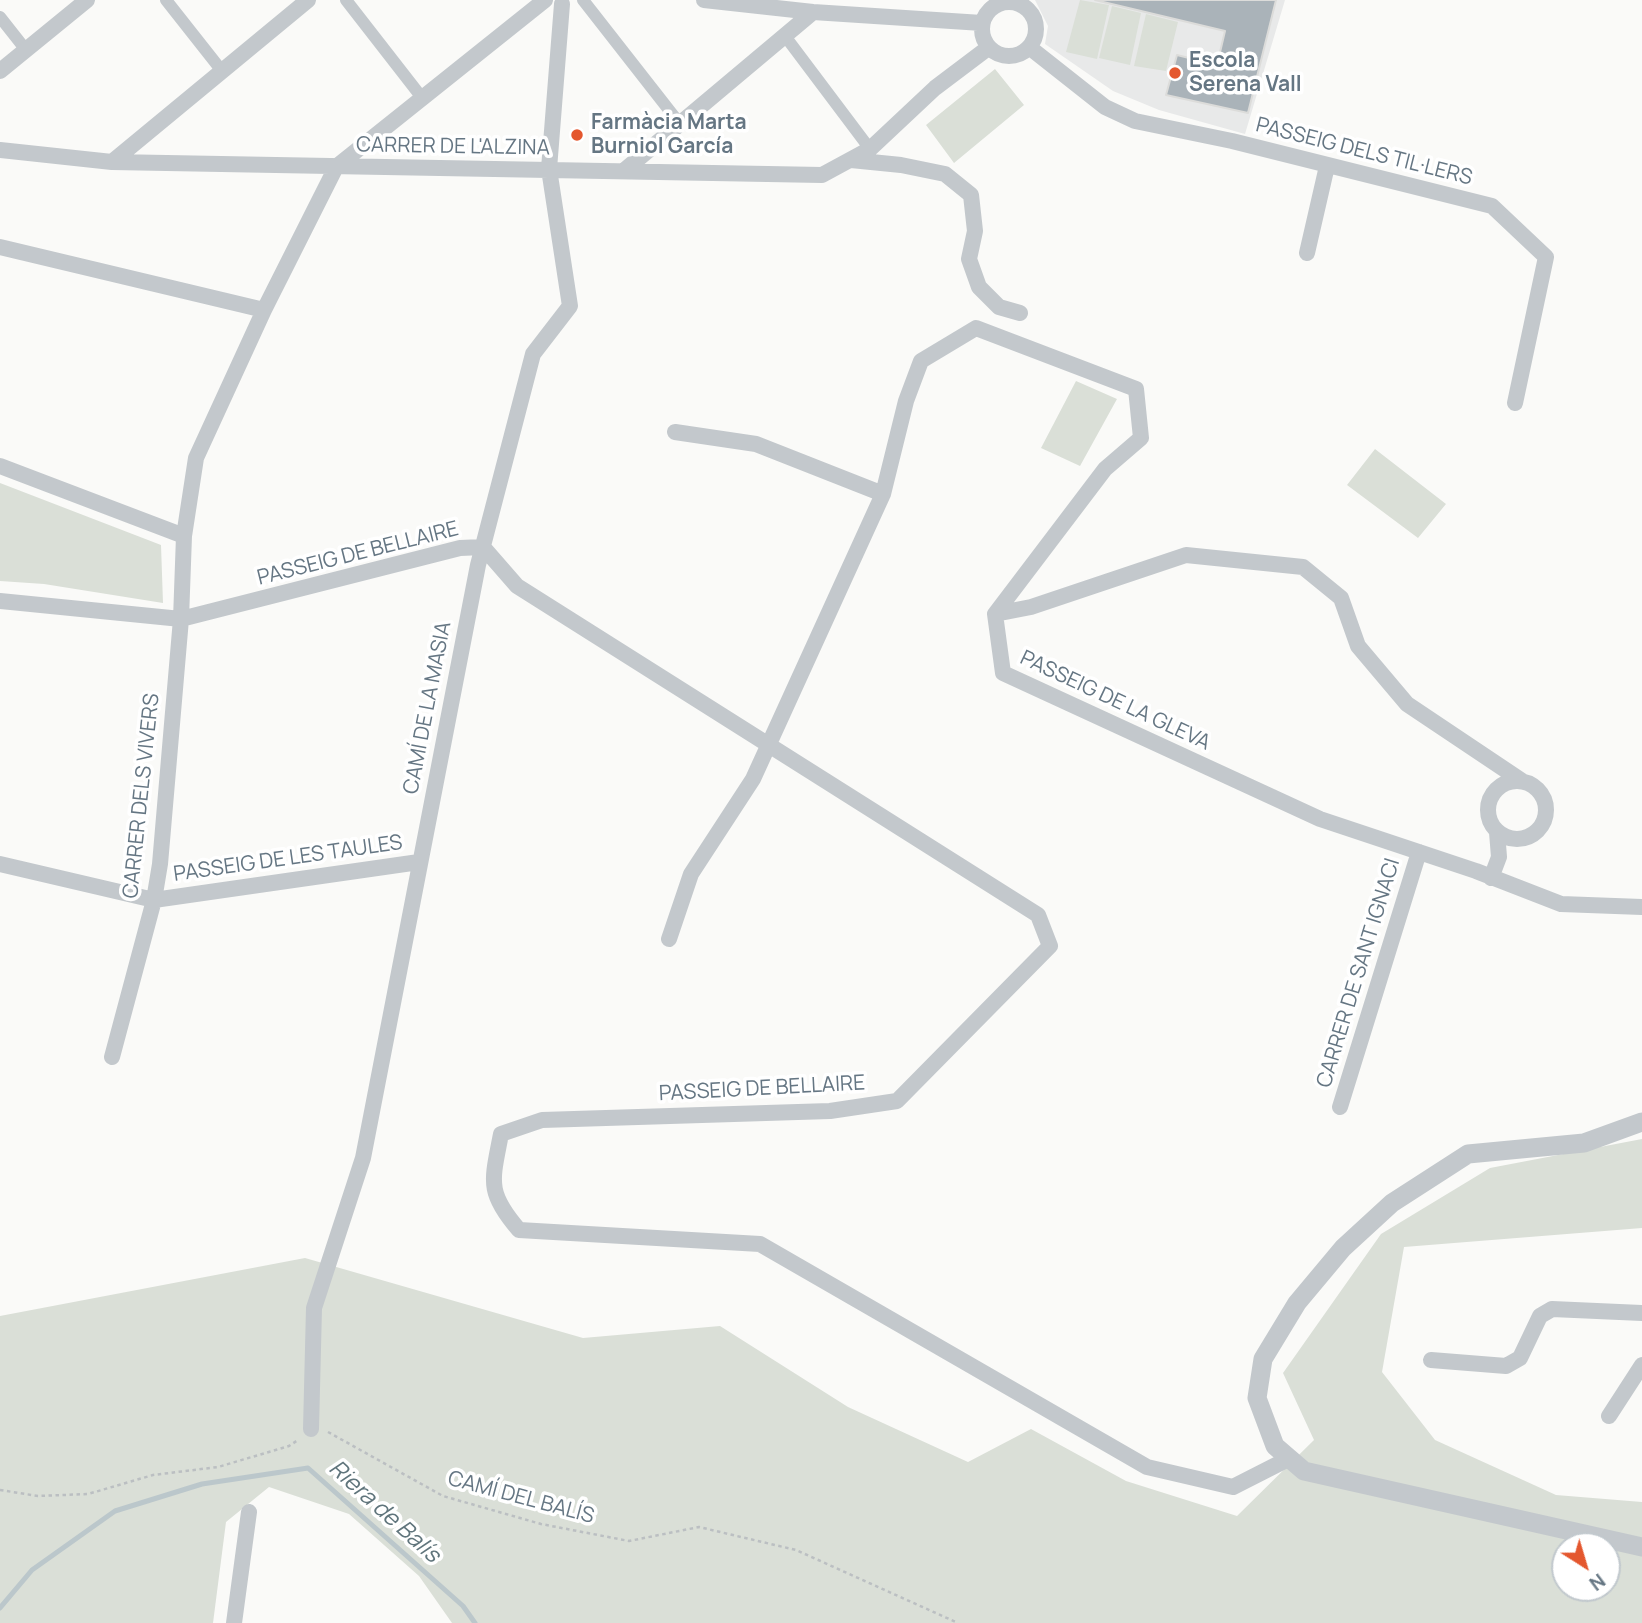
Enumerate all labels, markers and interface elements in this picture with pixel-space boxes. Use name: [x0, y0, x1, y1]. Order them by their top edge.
place label: Escola Serena Vall: [1189, 48, 1302, 98]
marker: Escola Serena Vall: [1167, 65, 1183, 81]
place label: Farmàcia Marta Burniol García: [591, 110, 747, 160]
street label: PASSEIG DELS TIL·LERS: [1253, 113, 1475, 191]
marker: Farmàcia Marta Burniol García: [569, 127, 585, 143]
street label: CARRER DE L'ALZINA: [356, 133, 550, 161]
street label: PASSEIG DE BELLAIRE: [255, 517, 461, 591]
street label: CAMÍ DE LA MASIA: [399, 620, 457, 796]
street label: PASSEIG DE LA GLEVA: [1016, 646, 1214, 756]
street label: CARRER DELS VIVERS: [119, 692, 165, 900]
street label: PASSEIG DE LES TAULES: [172, 830, 404, 888]
street label: CARRER DE SANT IGNACI: [1312, 855, 1406, 1091]
street label: PASSEIG DE BELLAIRE: [658, 1071, 866, 1107]
water label: Riera de Balís: [323, 1455, 445, 1569]
street label: CAMÍ DEL BALÍS: [445, 1466, 597, 1530]
north arrow: [1551, 1532, 1621, 1602]
text: N: [1584, 1568, 1611, 1597]

